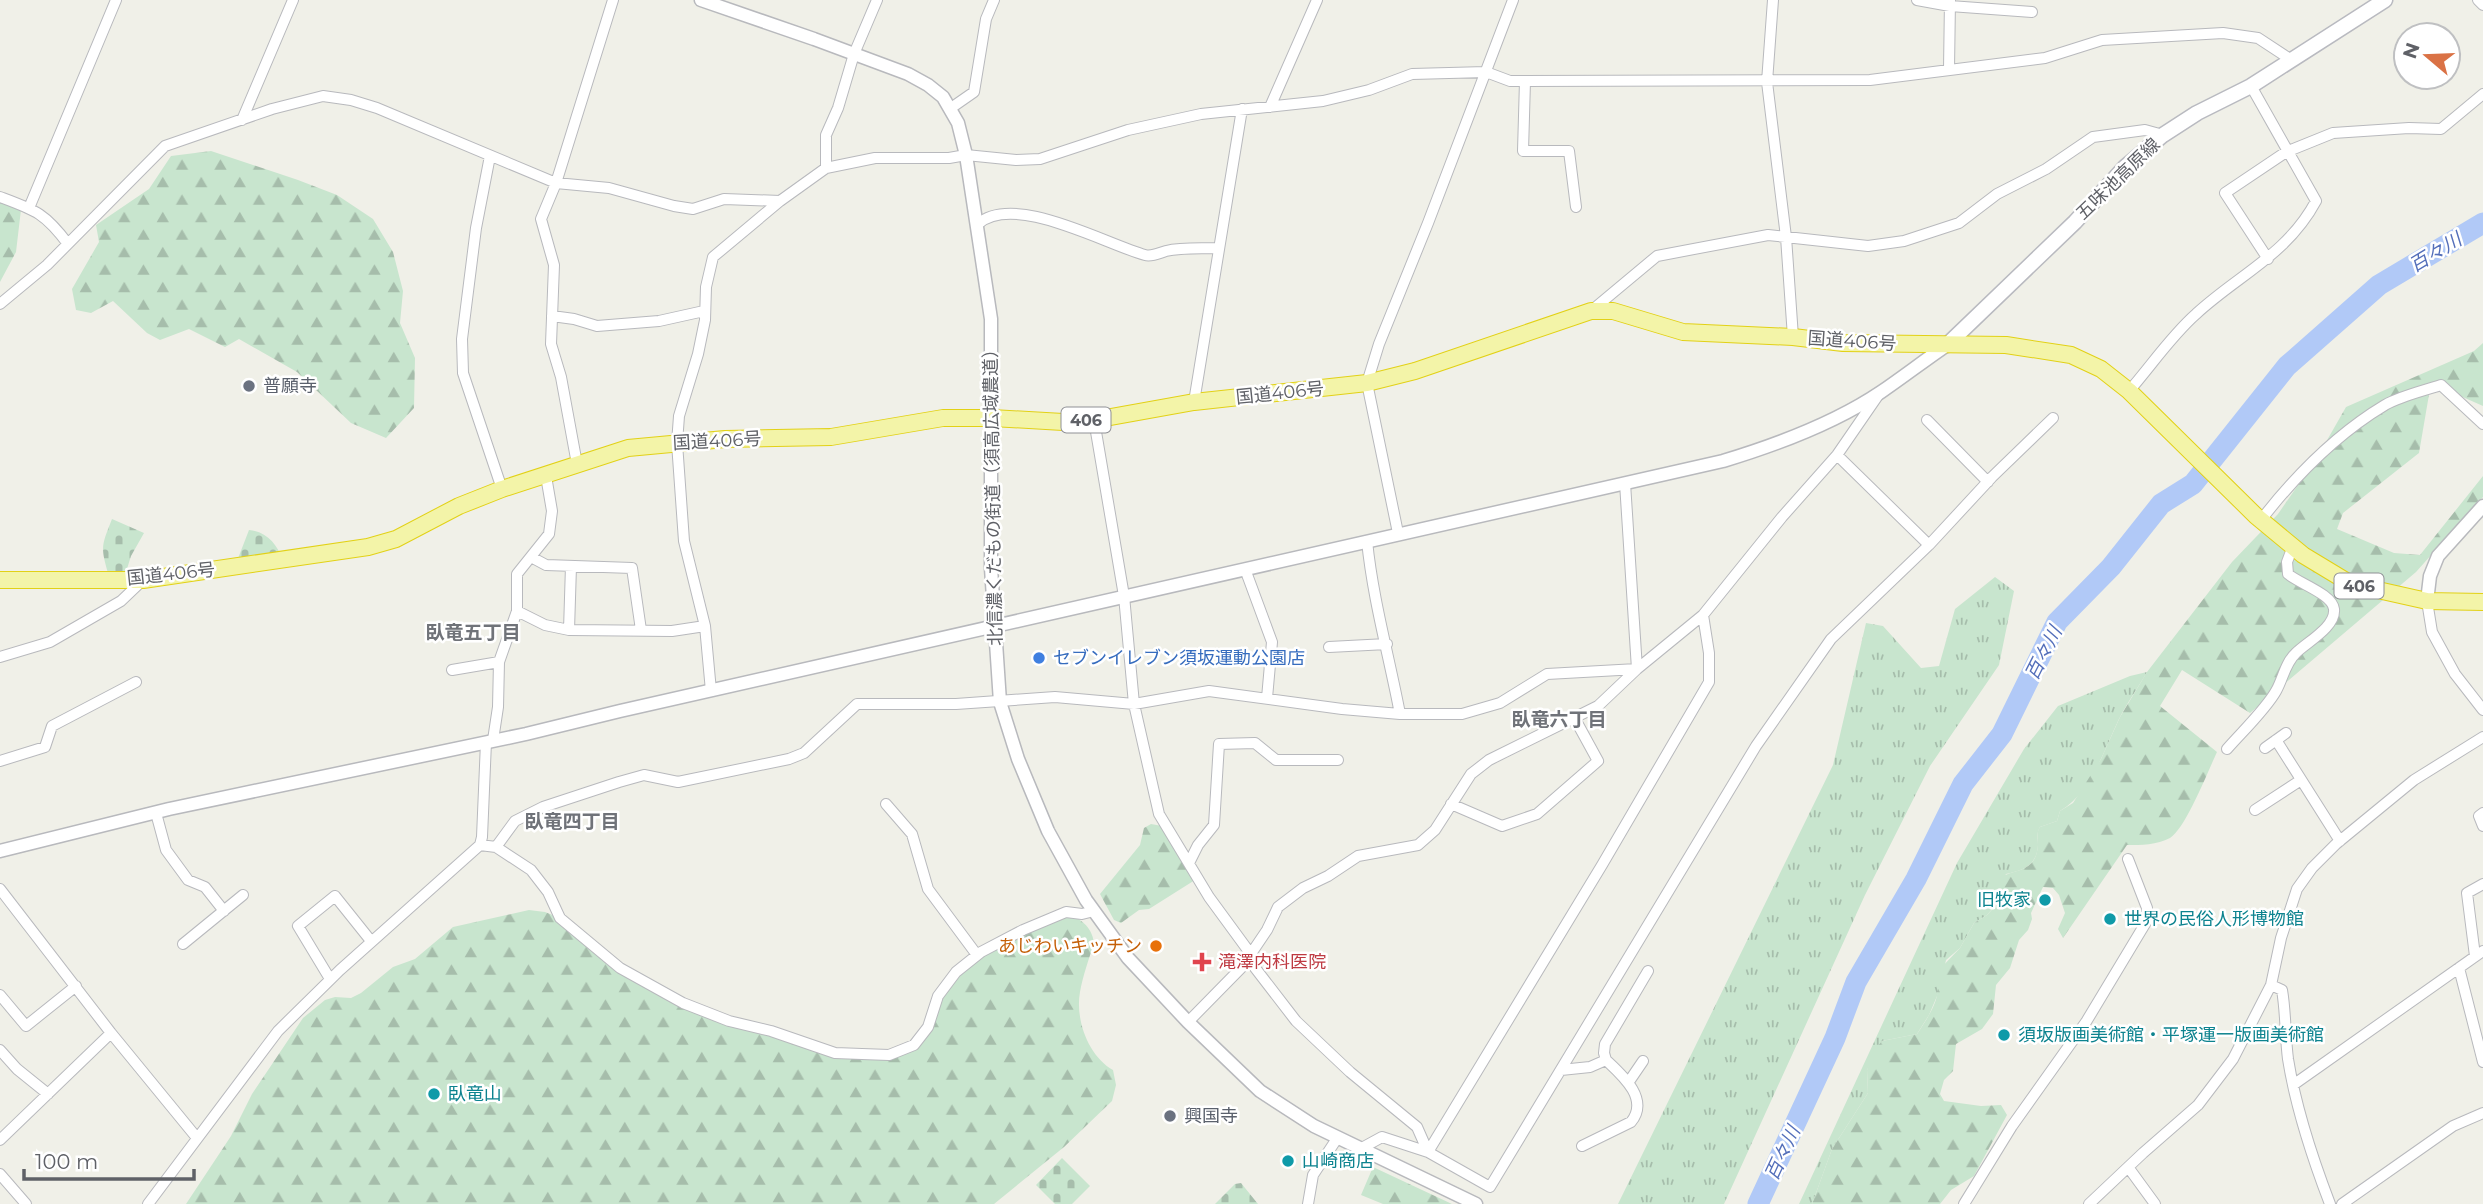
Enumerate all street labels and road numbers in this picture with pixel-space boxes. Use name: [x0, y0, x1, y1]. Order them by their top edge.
street label: 五味池高原線: [2072, 134, 2164, 224]
street label: 国道406号: [1807, 327, 1897, 355]
street label: 北信濃くだもの街道（須高広域農道）: [979, 340, 1007, 646]
street label: 国道406号: [1235, 377, 1325, 409]
road number: 406: [1062, 408, 1110, 432]
street label: 国道406号: [672, 428, 762, 454]
street label: 国道406号: [126, 558, 216, 590]
road number: 406: [2334, 573, 2384, 598]

